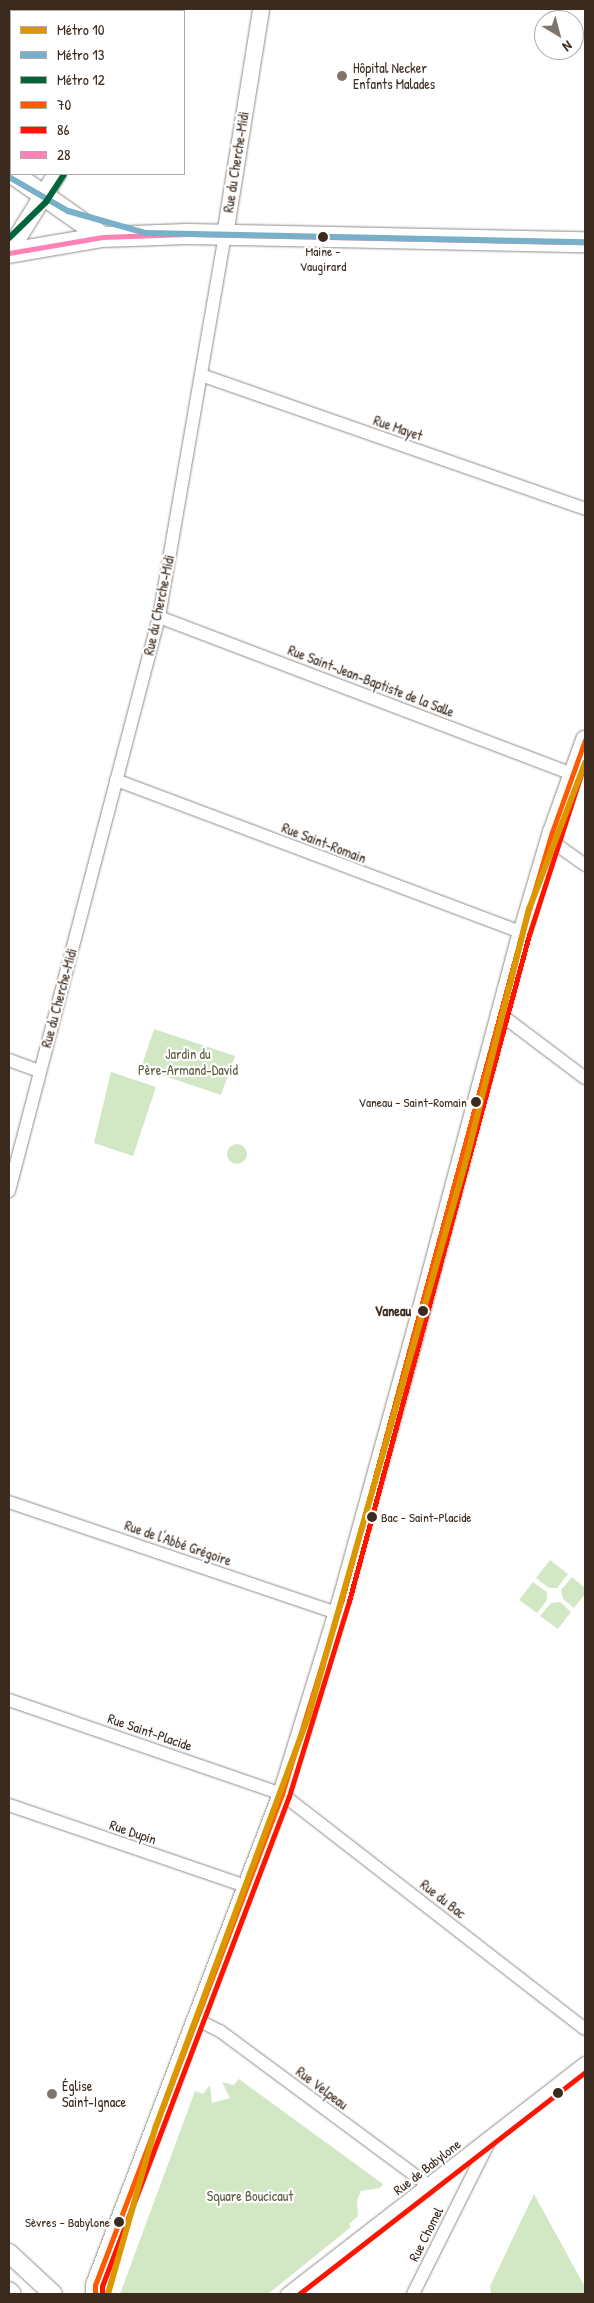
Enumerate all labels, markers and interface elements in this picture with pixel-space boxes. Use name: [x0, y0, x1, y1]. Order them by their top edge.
legend: [10, 10, 185, 175]
north arrow: [534, 10, 584, 60]
text: Métro 10: [57, 19, 105, 40]
text: N: [559, 37, 576, 56]
text: Métro 13: [57, 44, 105, 65]
place label: Hôpital Necker Enfants Malades: [353, 60, 435, 92]
text: Métro 12: [57, 69, 105, 90]
marker: Hôpital Necker Enfants Malades: [335, 69, 349, 83]
text: 70: [57, 94, 71, 115]
street label: Rue du Cherche-Midi: [220, 110, 252, 214]
text: 86: [57, 119, 69, 140]
text: 28: [57, 144, 71, 165]
marker: Maine - Vaugirard: [318, 232, 328, 242]
place label: Maine - Vaugirard: [300, 244, 346, 275]
street label: Rue Mayet: [371, 412, 425, 444]
street label: Rue du Cherche-Midi: [140, 553, 178, 657]
street label: Rue Saint-Jean-Baptiste de la Salle: [286, 642, 456, 720]
street label: Rue Saint-Romain: [279, 819, 369, 867]
street label: Rue du Cherche-Midi: [38, 946, 80, 1050]
park label: Jardin du Père-Armand-David: [138, 1046, 238, 1078]
place label: Vaneau - Saint-Romain: [359, 1094, 467, 1110]
marker: Vaneau - Saint-Romain: [471, 1097, 481, 1107]
place label: Vaneau: [375, 1303, 411, 1319]
marker: Vaneau: [415, 1303, 431, 1319]
place label: Bac - Saint-Placide: [381, 1509, 472, 1525]
marker: Bac - Saint-Placide: [367, 1512, 377, 1522]
street label: Rue de l'Abbé Grégoire: [122, 1517, 234, 1569]
street label: Rue Saint-Placide: [106, 1710, 194, 1754]
street label: Rue Dupin: [107, 1816, 159, 1848]
street label: Rue du Bac: [417, 1876, 469, 1922]
street label: Rue Velpeau: [293, 2063, 351, 2113]
place label: Église Saint-Ignace: [62, 2078, 126, 2110]
marker: Église Saint-Ignace: [46, 2088, 58, 2100]
unlabelled marker: [553, 2088, 563, 2098]
street label: Rue de Babylone: [390, 2136, 464, 2198]
park label: Square Boucicaut: [207, 2188, 293, 2204]
street label: Rue Chomel: [405, 2204, 447, 2264]
place label: Sèvres - Babylone: [25, 2214, 110, 2230]
marker: Sèvres - Babylone: [114, 2217, 124, 2227]

